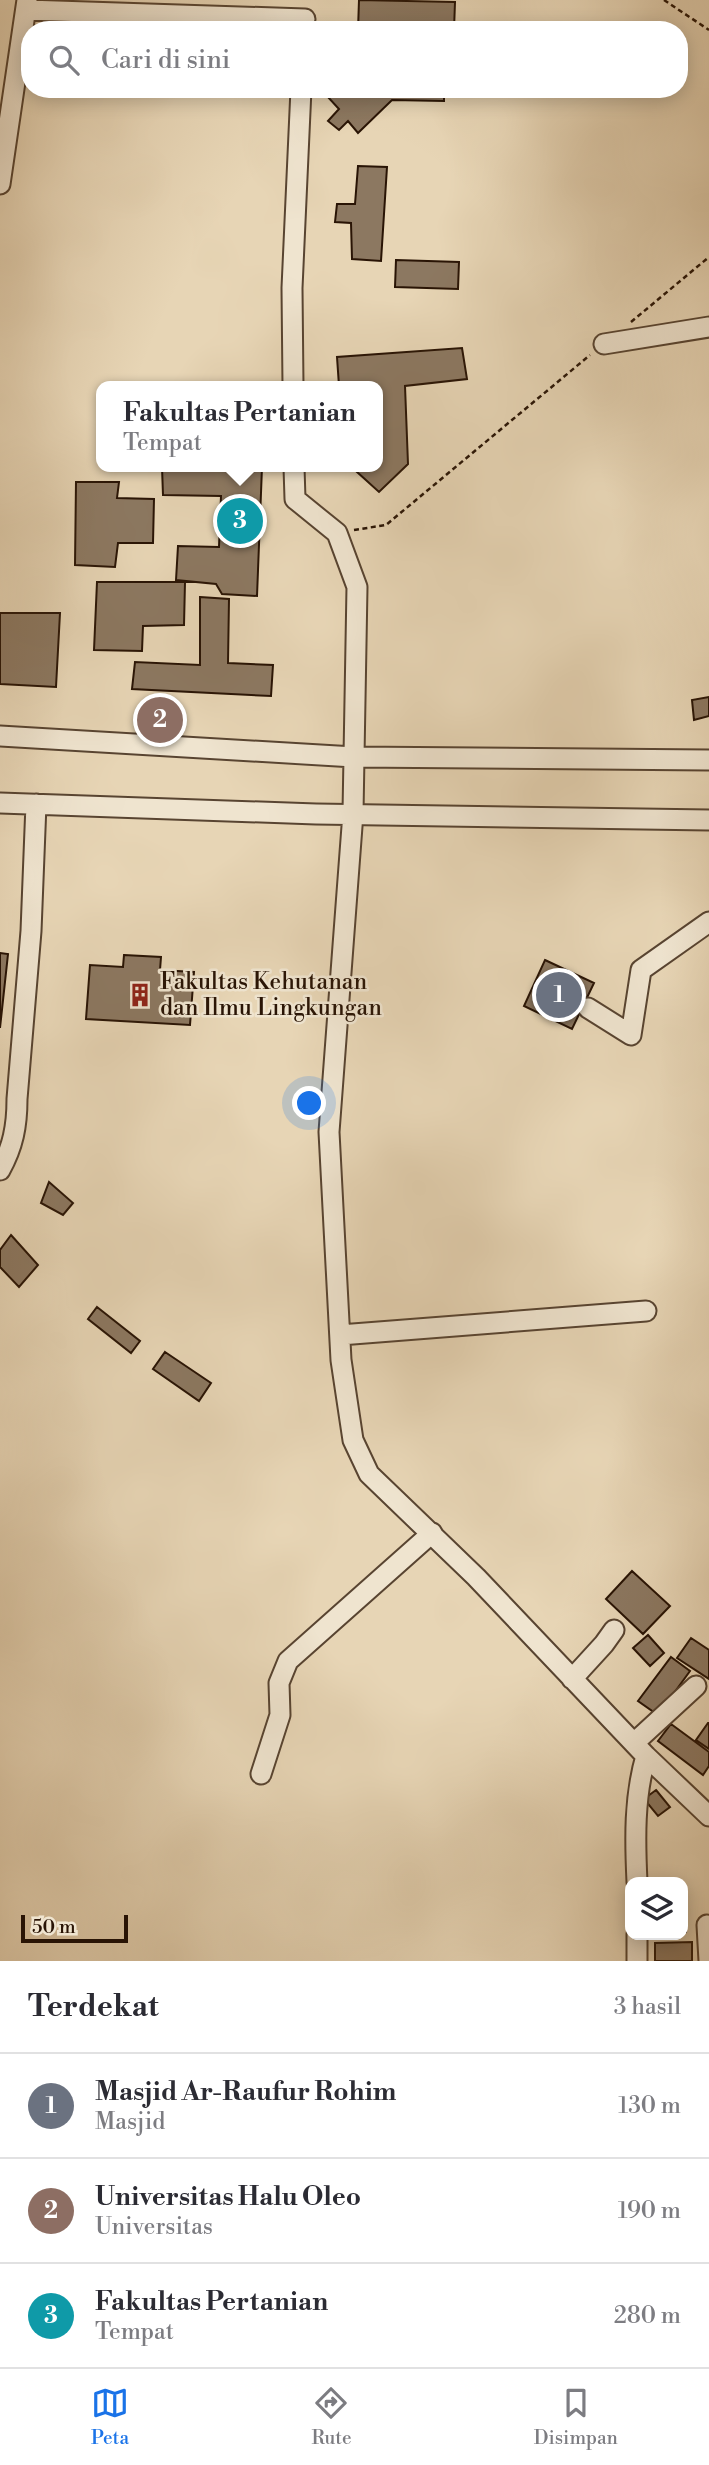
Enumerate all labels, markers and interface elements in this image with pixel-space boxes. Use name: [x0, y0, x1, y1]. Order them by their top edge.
search box: [21, 21, 688, 98]
icon: search: [45, 41, 83, 79]
text: Cari di sini: [101, 44, 230, 76]
popup: [96, 381, 383, 472]
text: Fakultas Pertanian: [123, 397, 356, 429]
text: Tempat: [123, 429, 202, 457]
pin: 3: [217, 495, 263, 547]
pin: 2: [137, 694, 183, 746]
place label: Fakultas Kehutanan dan Ilmu Lingkungan: [160, 968, 382, 1022]
pin: 1: [536, 969, 582, 1021]
building icon: Fakultas Kehutanan dan Ilmu Lingkungan: [126, 981, 154, 1009]
your location: [292, 1086, 326, 1120]
map controls: [625, 1877, 688, 1940]
button: layers: [625, 1877, 688, 1940]
scale bar: [21, 1912, 128, 1944]
text: 50 m: [32, 1915, 76, 1939]
text: Terdekat: [28, 1988, 159, 2026]
text: 3 hasil: [614, 1993, 681, 2021]
text: Masjid Ar-Raufur Rohim: [95, 2076, 397, 2108]
text: 1: [45, 2092, 57, 2120]
text: 130 m: [618, 2092, 681, 2120]
text: Masjid: [95, 2108, 165, 2136]
text: Universitas Halu Oleo: [95, 2181, 361, 2213]
text: 2: [44, 2197, 58, 2225]
text: 190 m: [618, 2197, 681, 2225]
text: Universitas: [95, 2213, 213, 2241]
text: Fakultas Pertanian: [95, 2286, 328, 2318]
text: 3: [44, 2302, 58, 2330]
text: 280 m: [614, 2302, 681, 2330]
text: Tempat: [95, 2318, 174, 2346]
tab: Peta: [91, 2384, 129, 2450]
tab: Rute: [311, 2384, 352, 2450]
tab: Disimpan: [534, 2384, 618, 2450]

